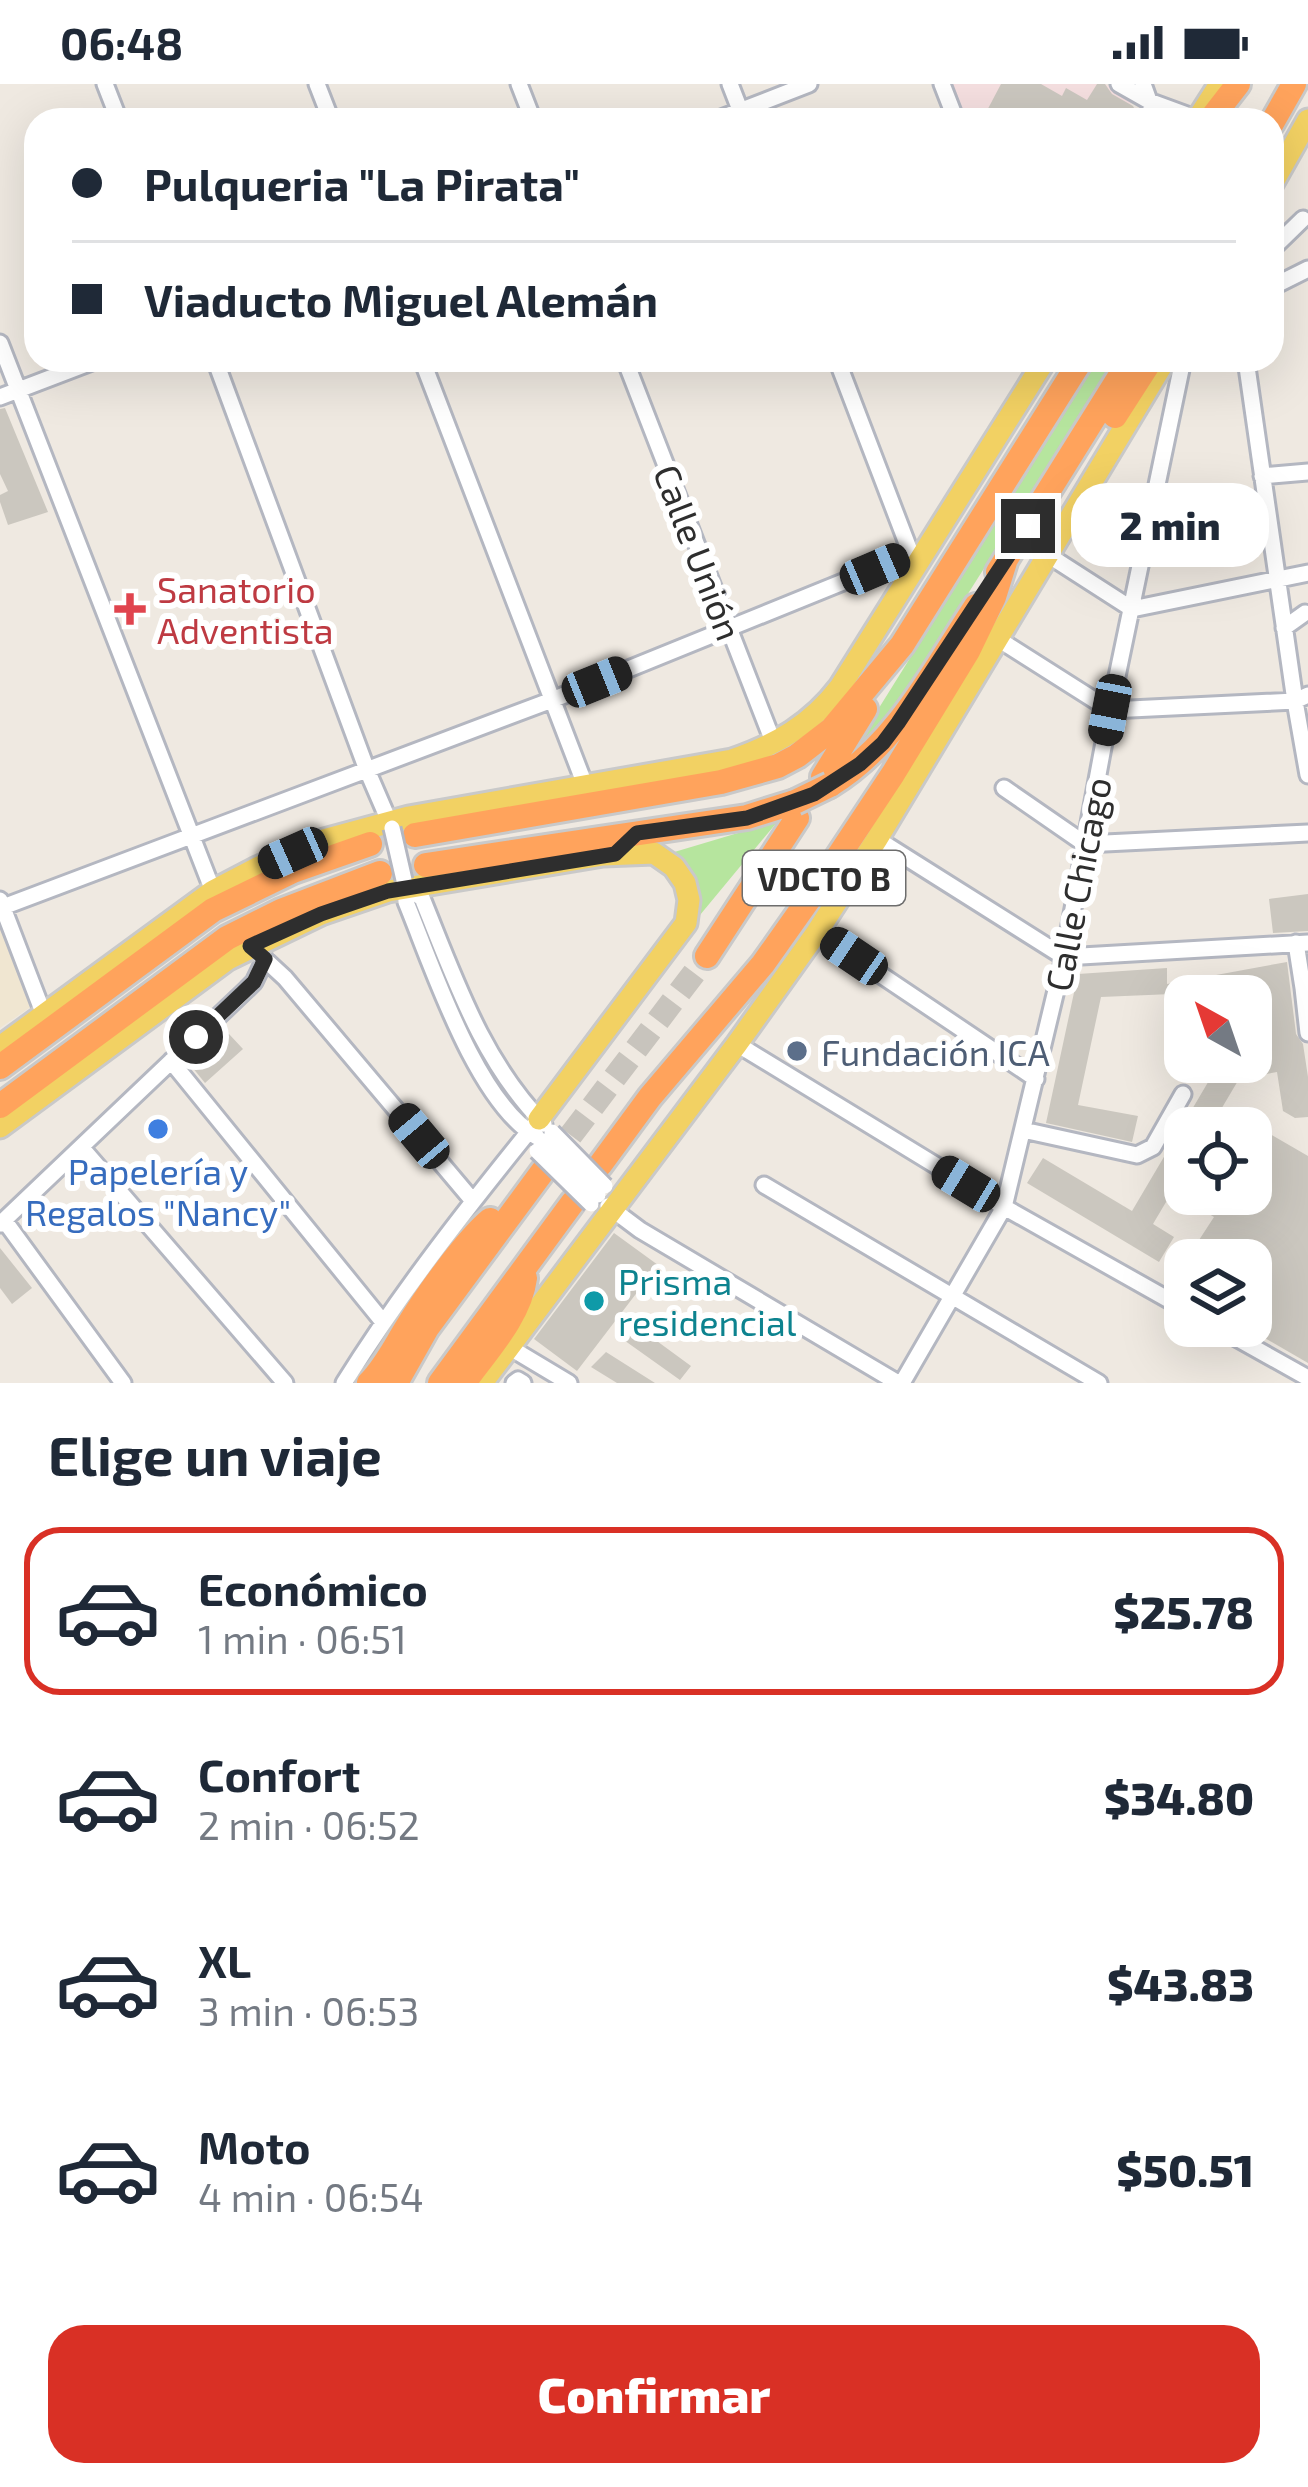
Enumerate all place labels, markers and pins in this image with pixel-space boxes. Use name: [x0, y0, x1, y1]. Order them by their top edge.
place label: Sanatorio Adventista: [157, 567, 334, 651]
marker: Sanatorio Adventista: [114, 593, 146, 625]
place label: Fundación ICA: [821, 1030, 1051, 1073]
marker: Fundación ICA: [784, 1038, 810, 1064]
marker: Papelería y Regalos "Nancy": [145, 1116, 171, 1142]
place label: Papelería y Regalos "Nancy": [25, 1149, 291, 1233]
place label: Prisma residencial: [618, 1259, 797, 1343]
marker: Prisma residencial: [581, 1288, 607, 1314]

